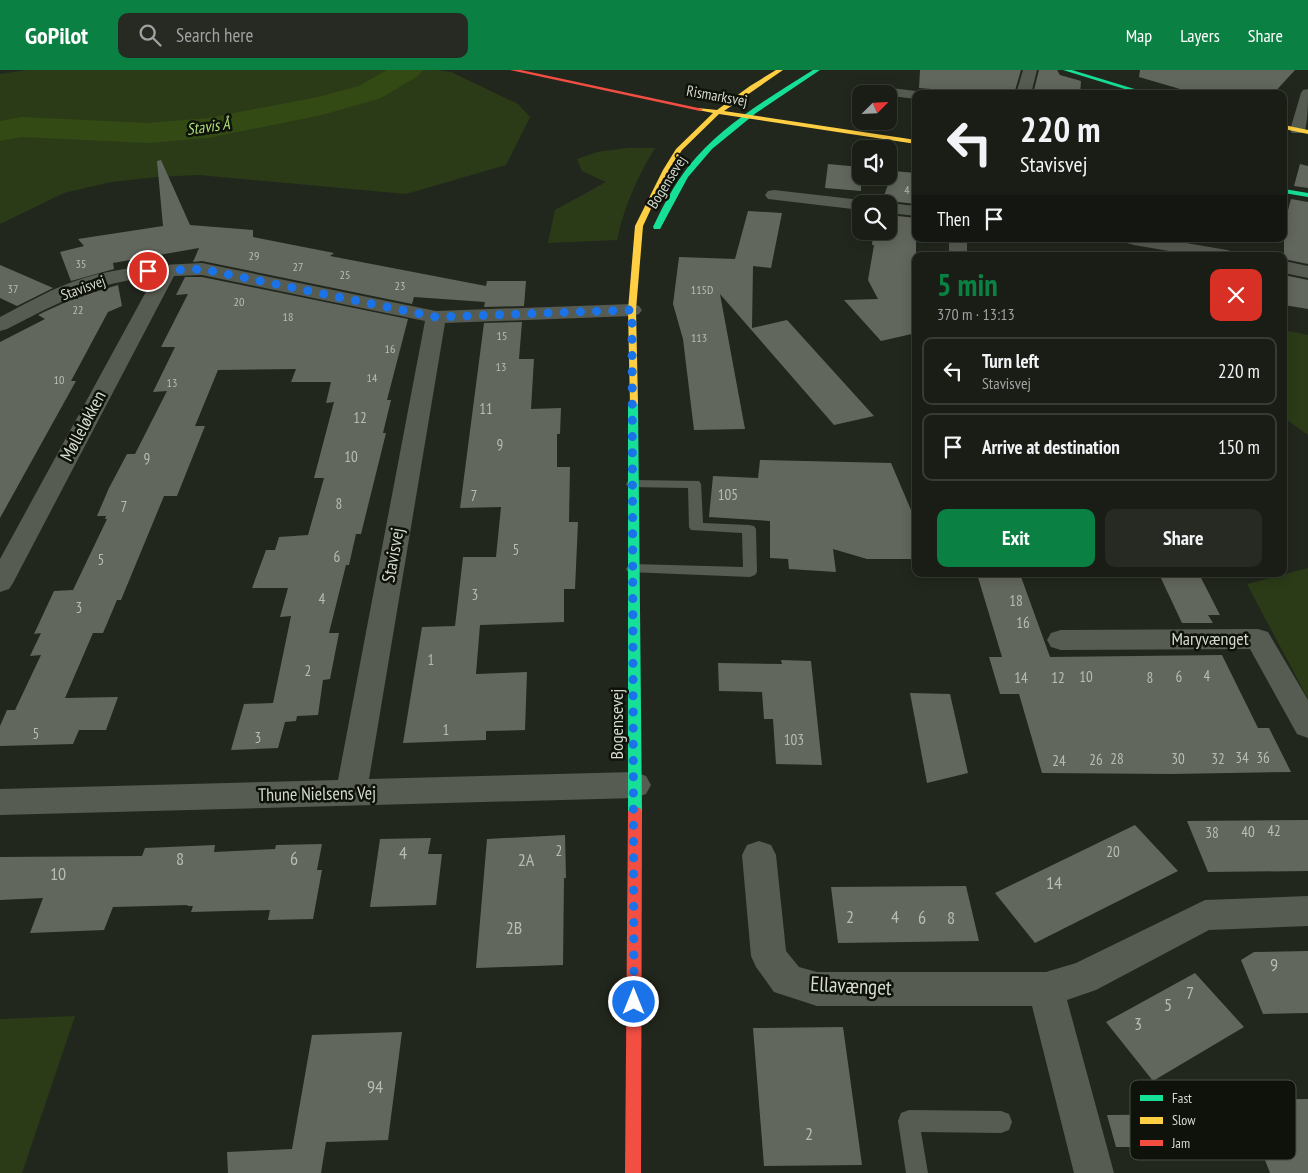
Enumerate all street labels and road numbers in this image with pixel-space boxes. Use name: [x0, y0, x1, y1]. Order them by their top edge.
street label: Rismarksvej: [685, 81, 749, 110]
street label: Bogensevej: [643, 152, 690, 212]
street label: Stavisvej: [58, 271, 108, 304]
street label: Mølleløkken: [54, 387, 111, 465]
street label: Stavisvej: [376, 526, 409, 584]
street label: Maryvænget: [1171, 627, 1249, 650]
street label: Bogensevej: [605, 689, 628, 759]
street label: Thune Nielsens Vej: [258, 781, 376, 806]
street label: Ellavænget: [810, 970, 893, 1001]

